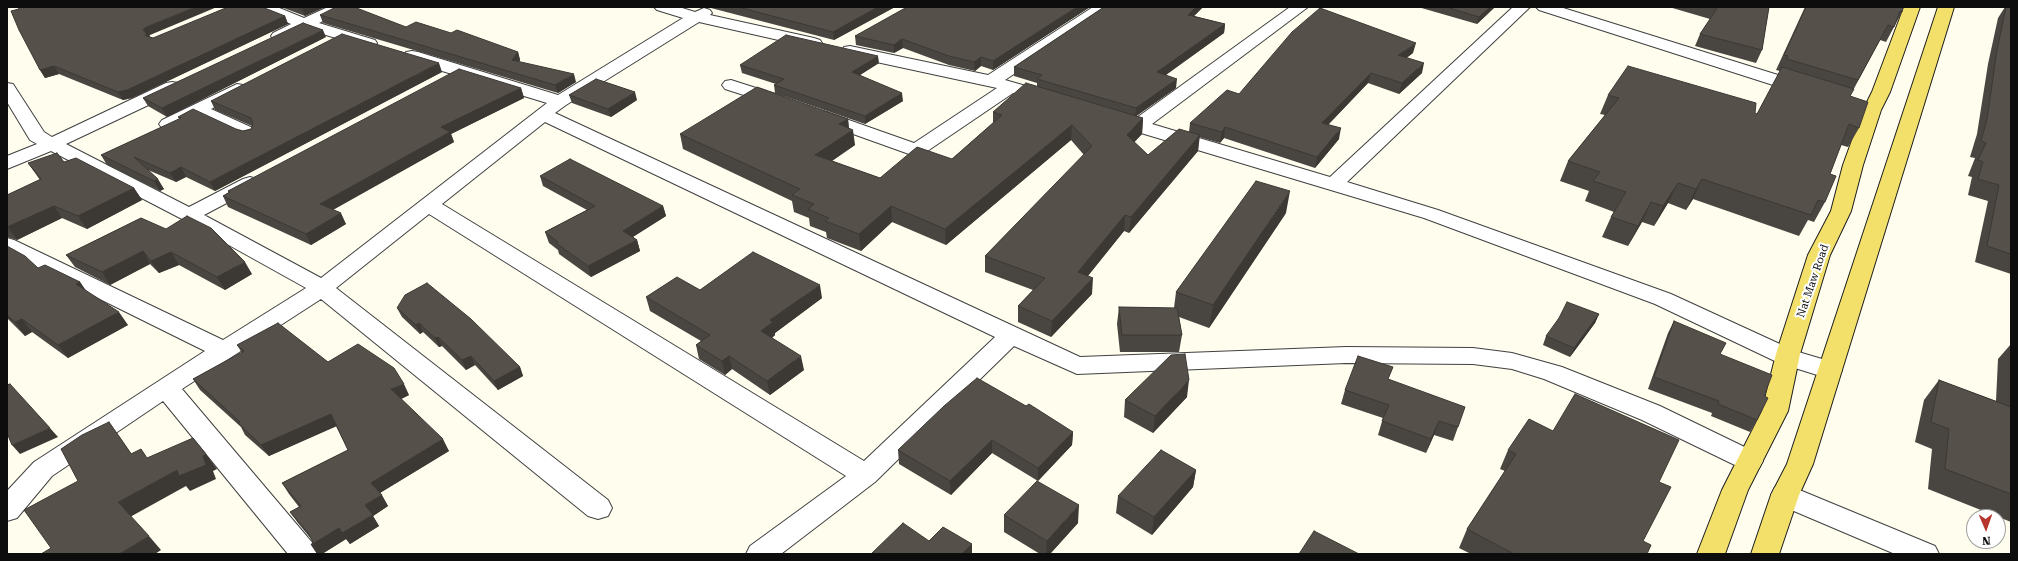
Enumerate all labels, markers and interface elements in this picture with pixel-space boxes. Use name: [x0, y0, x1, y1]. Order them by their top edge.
street label: Nat Maw Road: [1794, 243, 1832, 319]
north arrow: [1966, 509, 2006, 549]
text: N: [1982, 534, 1991, 547]

